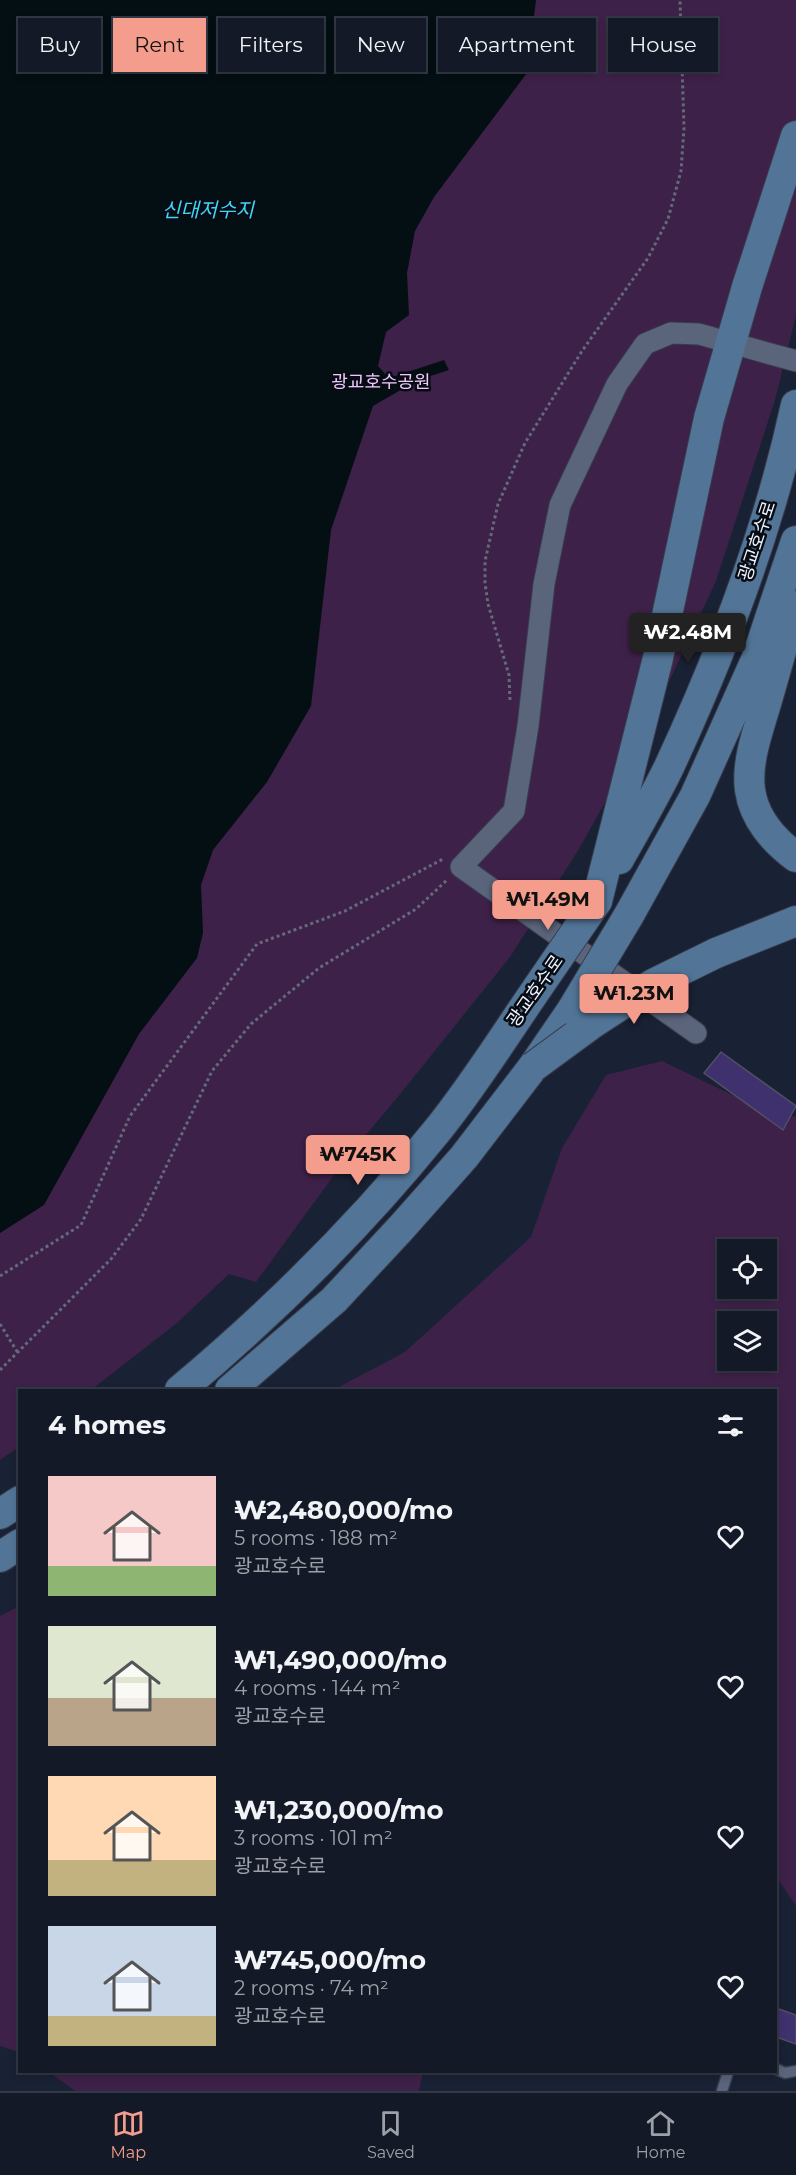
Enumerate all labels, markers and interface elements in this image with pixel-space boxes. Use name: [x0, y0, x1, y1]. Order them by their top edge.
chip: Buy: [18, 18, 101, 72]
chip: Rent: [113, 18, 206, 72]
chip: Filters: [218, 18, 324, 72]
chip: New: [336, 18, 426, 72]
chip: Apartment: [438, 18, 596, 72]
chip: House: [608, 18, 718, 72]
water label: 신대저수지: [162, 198, 256, 222]
park label: 광교호수공원: [331, 371, 431, 393]
street label: 광교호수로: [734, 498, 780, 584]
pin: ₩2.48M: [639, 613, 737, 664]
text: ₩2.48M: [644, 620, 732, 644]
pin: ₩1.49M: [499, 880, 597, 931]
text: ₩1.49M: [506, 887, 590, 911]
street label: 광교호수로: [502, 951, 568, 1031]
pin: ₩1.23M: [585, 974, 683, 1025]
text: ₩1.23M: [594, 981, 674, 1005]
pin: ₩745K: [316, 1135, 400, 1186]
text: ₩745K: [320, 1142, 396, 1166]
map controls: [717, 1239, 777, 1371]
button: locate: [717, 1239, 777, 1299]
button: layers: [717, 1311, 777, 1371]
text: 4 homes: [48, 1409, 166, 1441]
icon: filters: [714, 1409, 747, 1442]
text: ₩2,480,000/mo: [234, 1494, 453, 1526]
icon: home: [96, 1500, 168, 1572]
icon: heart: [714, 1520, 747, 1553]
text: 5 rooms · 188 m²: [234, 1526, 398, 1550]
text: 광교호수로: [234, 1554, 326, 1578]
text: ₩1,490,000/mo: [234, 1644, 447, 1676]
icon: home: [96, 1650, 168, 1722]
icon: heart: [714, 1670, 747, 1703]
text: 4 rooms · 144 m²: [234, 1676, 401, 1700]
text: 광교호수로: [234, 1704, 326, 1728]
text: ₩1,230,000/mo: [234, 1794, 444, 1826]
icon: home: [96, 1800, 168, 1872]
icon: heart: [714, 1820, 747, 1853]
text: 3 rooms · 101 m²: [234, 1826, 393, 1850]
text: 광교호수로: [234, 1854, 326, 1878]
text: ₩745,000/mo: [234, 1944, 426, 1976]
icon: home: [96, 1950, 168, 2022]
icon: heart: [714, 1970, 747, 2003]
text: 2 rooms · 74 m²: [234, 1976, 389, 2000]
text: 광교호수로: [234, 2004, 326, 2028]
tab: Map: [110, 2107, 146, 2162]
tab: Saved: [367, 2107, 415, 2162]
tab: Home: [636, 2107, 686, 2162]

